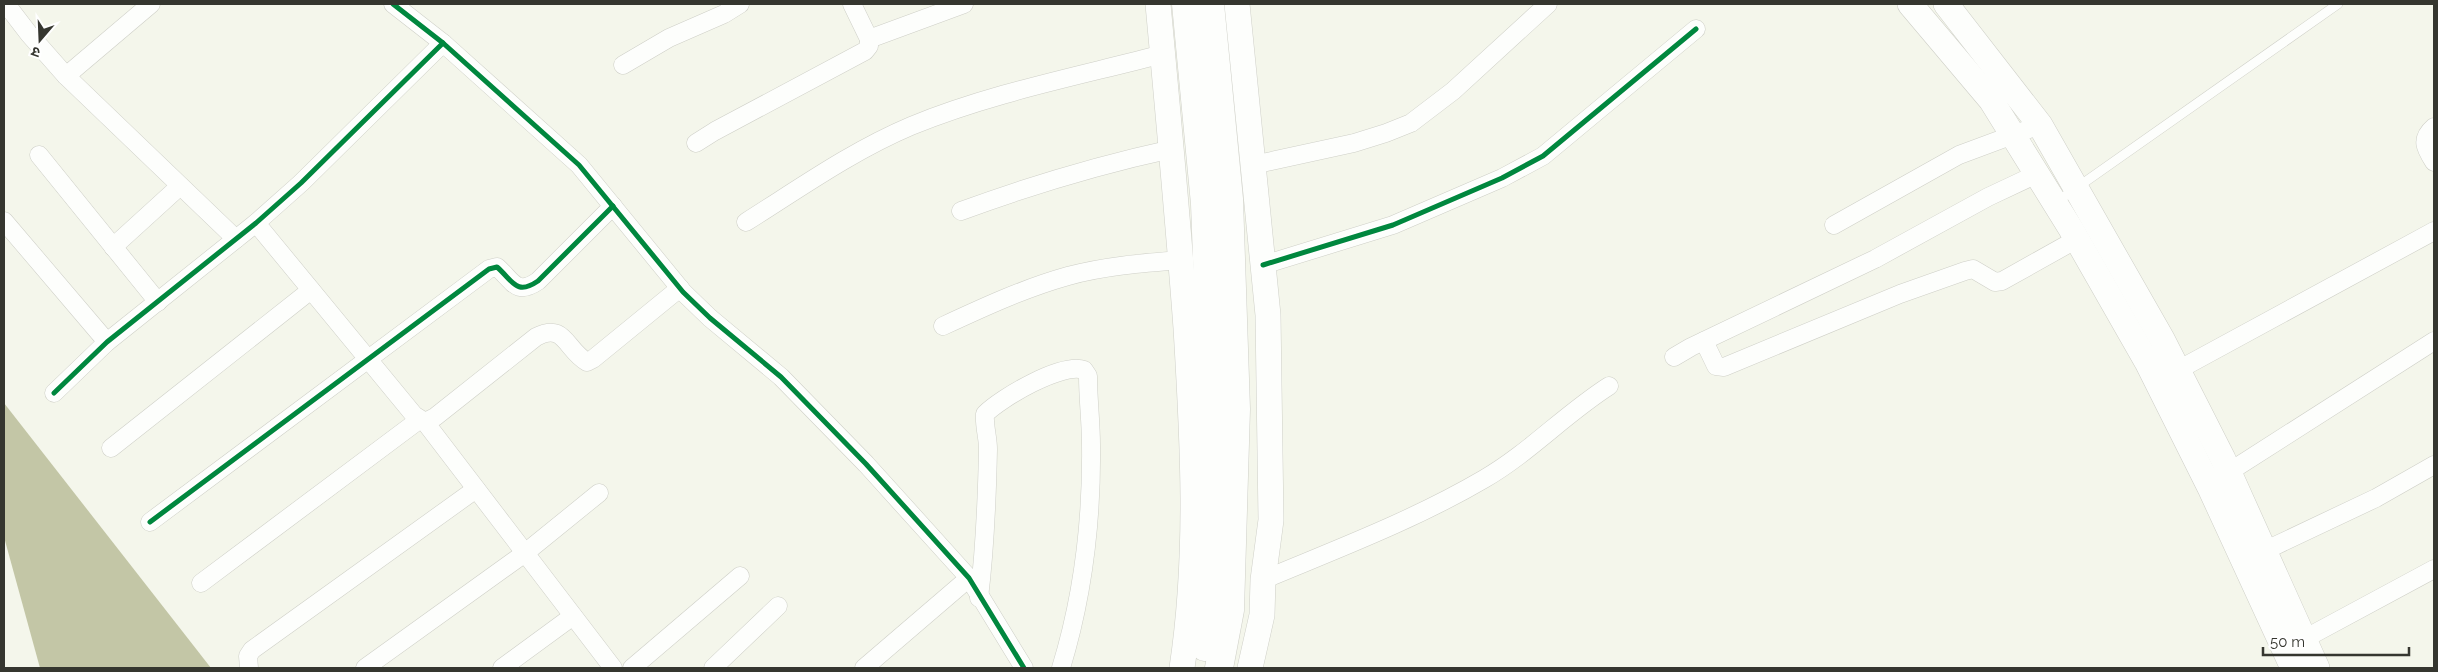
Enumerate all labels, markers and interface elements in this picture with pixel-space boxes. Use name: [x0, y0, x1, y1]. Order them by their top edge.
north arrow: [15, 15, 65, 65]
text: उ: [29, 43, 42, 61]
scale bar: [2263, 624, 2409, 656]
text: 50 m: [2270, 633, 2305, 651]

